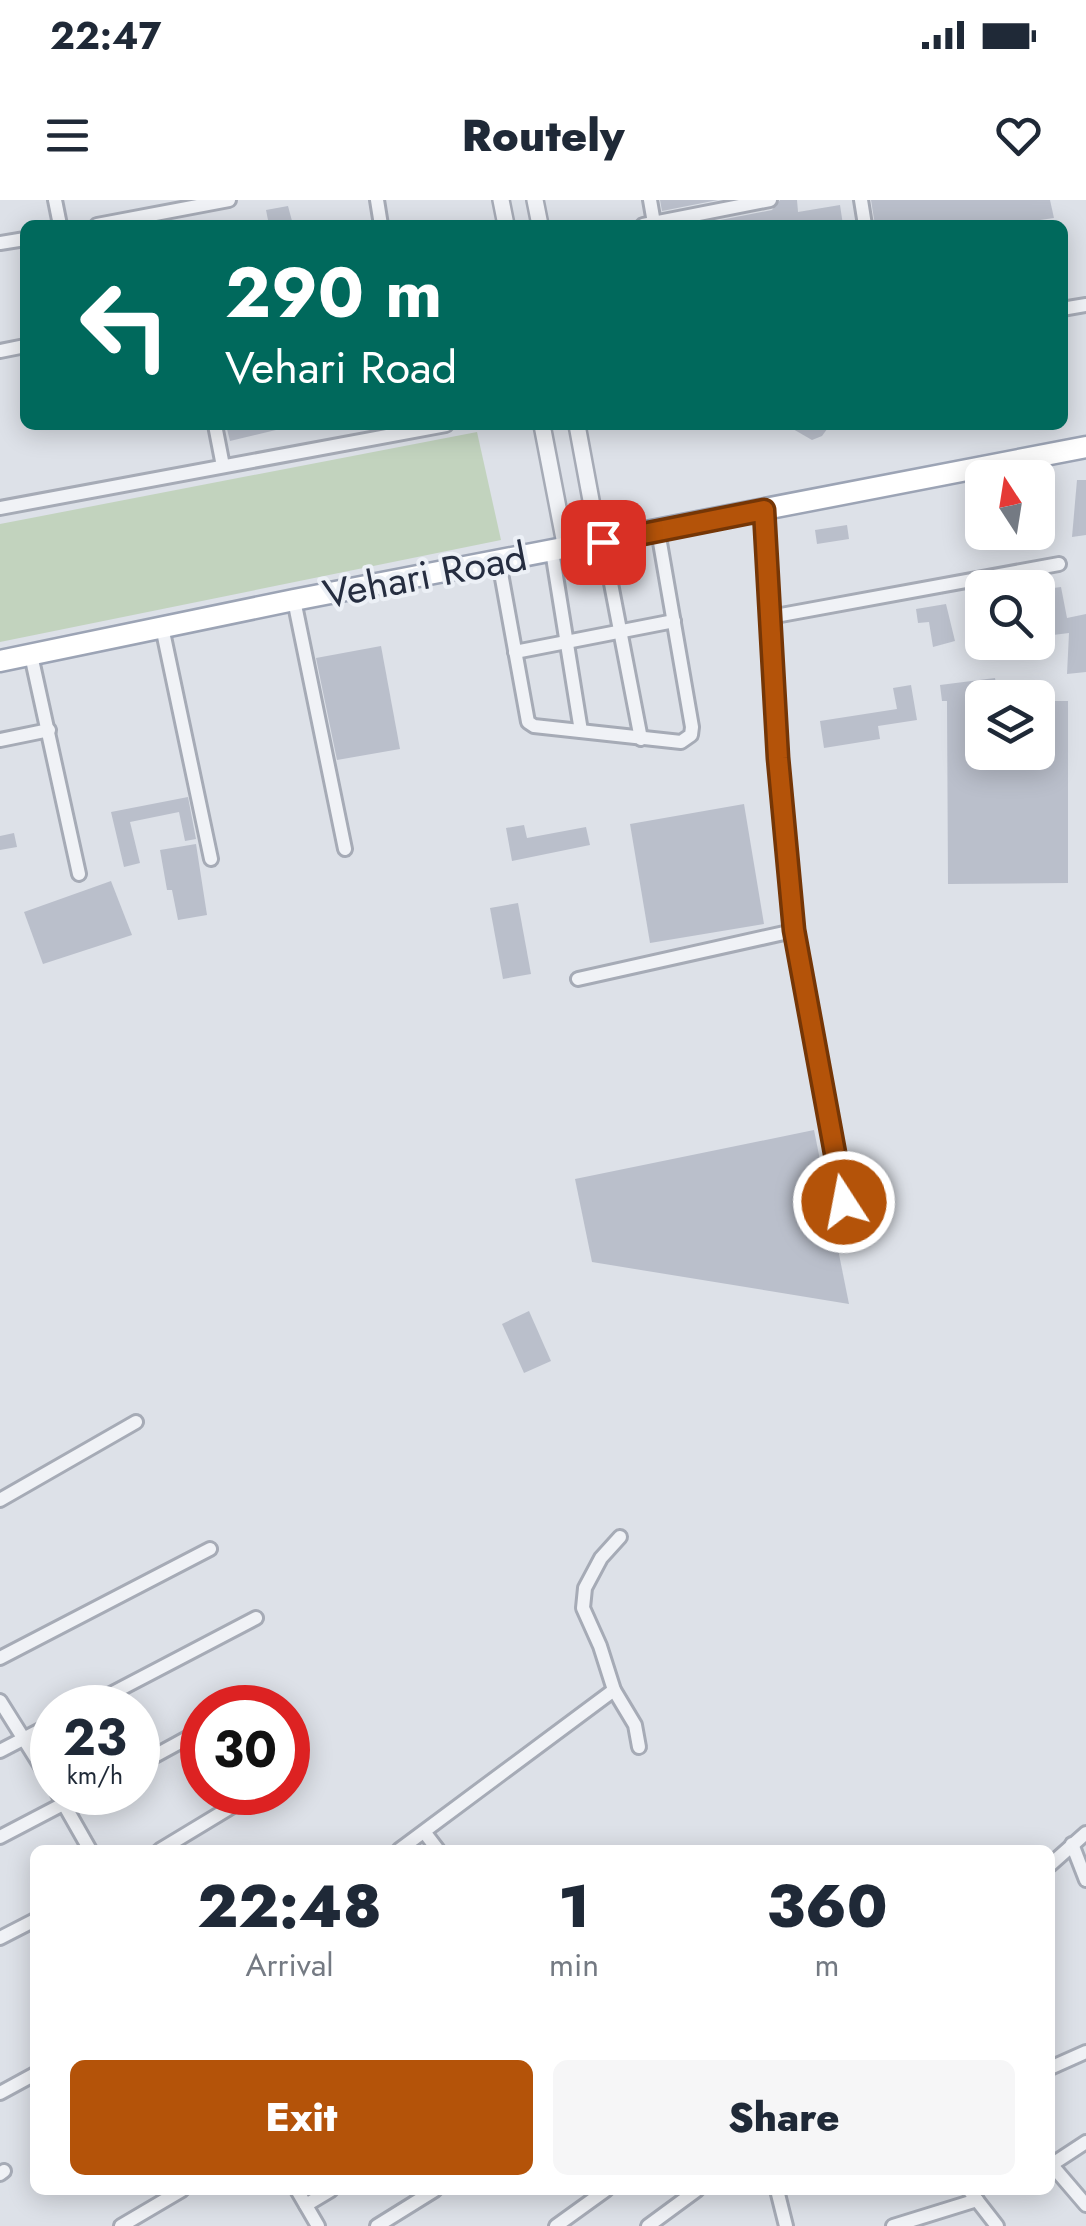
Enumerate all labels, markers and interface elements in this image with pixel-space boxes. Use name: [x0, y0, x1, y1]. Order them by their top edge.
text: 22:47: [50, 8, 162, 63]
text: Routely: [461, 103, 625, 168]
icon: menu: [40, 108, 95, 163]
icon: heart: [991, 108, 1046, 163]
text: 290 m: [225, 242, 443, 343]
icon: left: [60, 260, 190, 390]
text: Vehari Road: [225, 335, 457, 400]
north arrow: [965, 460, 1055, 550]
map controls: [965, 460, 1055, 770]
pin: [561, 500, 646, 585]
icon: arrive: [576, 515, 631, 570]
street label: Vehari Road: [318, 527, 532, 623]
button: search: [965, 570, 1055, 660]
button: layers: [965, 680, 1055, 770]
position arrow: [792, 1150, 896, 1254]
speed limit sign: 30: [180, 1685, 310, 1815]
text: 23: [63, 1701, 127, 1774]
text: km/h: [67, 1757, 123, 1793]
text: 22:48: [197, 1863, 382, 1950]
text: 1: [558, 1863, 590, 1950]
text: 360: [766, 1863, 888, 1950]
text: Arrival: [245, 1942, 334, 1988]
text: min: [549, 1942, 599, 1988]
text: m: [815, 1942, 840, 1988]
button: Exit: [70, 2060, 533, 2175]
button: Share: [553, 2060, 1015, 2175]

